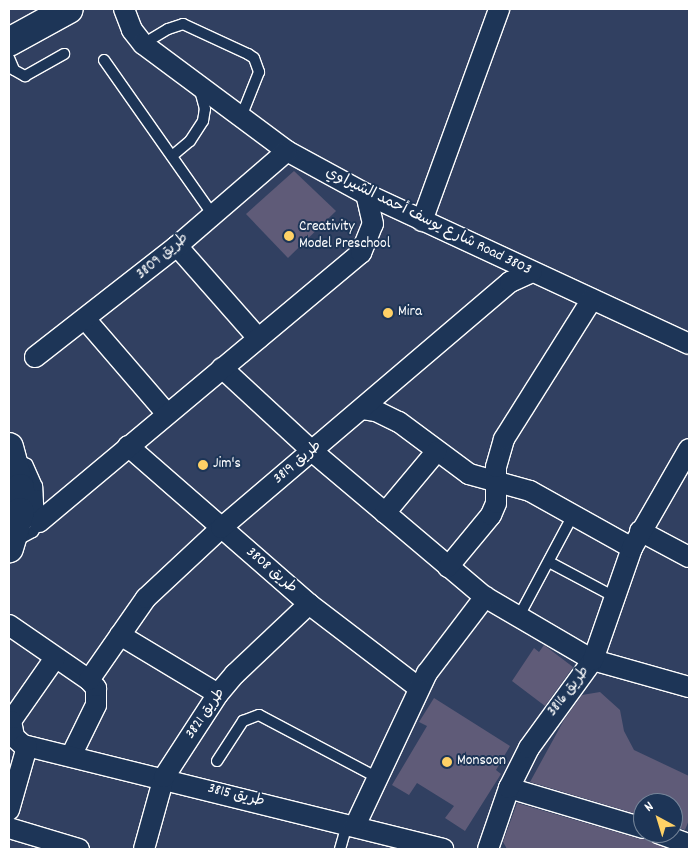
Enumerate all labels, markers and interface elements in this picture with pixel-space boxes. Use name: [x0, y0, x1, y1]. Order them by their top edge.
street label: شارع يوسف أحمد الشيراوي Road 3803: [322, 164, 534, 280]
place label: Creativity Model Preschool: [299, 218, 390, 253]
street label: طريق 3809: [133, 230, 193, 284]
marker: Creativity Model Preschool: [283, 230, 295, 242]
place label: Mira: [398, 304, 422, 322]
marker: Mira: [382, 307, 394, 319]
street label: طريق 3819: [270, 438, 326, 488]
place label: Jim's: [213, 456, 241, 474]
marker: Jim's: [197, 459, 209, 471]
street label: طريق 3808: [242, 544, 300, 598]
street label: طريق 3816: [544, 664, 594, 720]
street label: طريق 3821: [182, 685, 230, 743]
place label: Monsoon: [457, 753, 506, 771]
marker: Monsoon: [441, 756, 453, 768]
street label: طريق 3815: [206, 780, 266, 812]
north arrow: [633, 793, 683, 843]
text: N: [640, 797, 658, 817]

